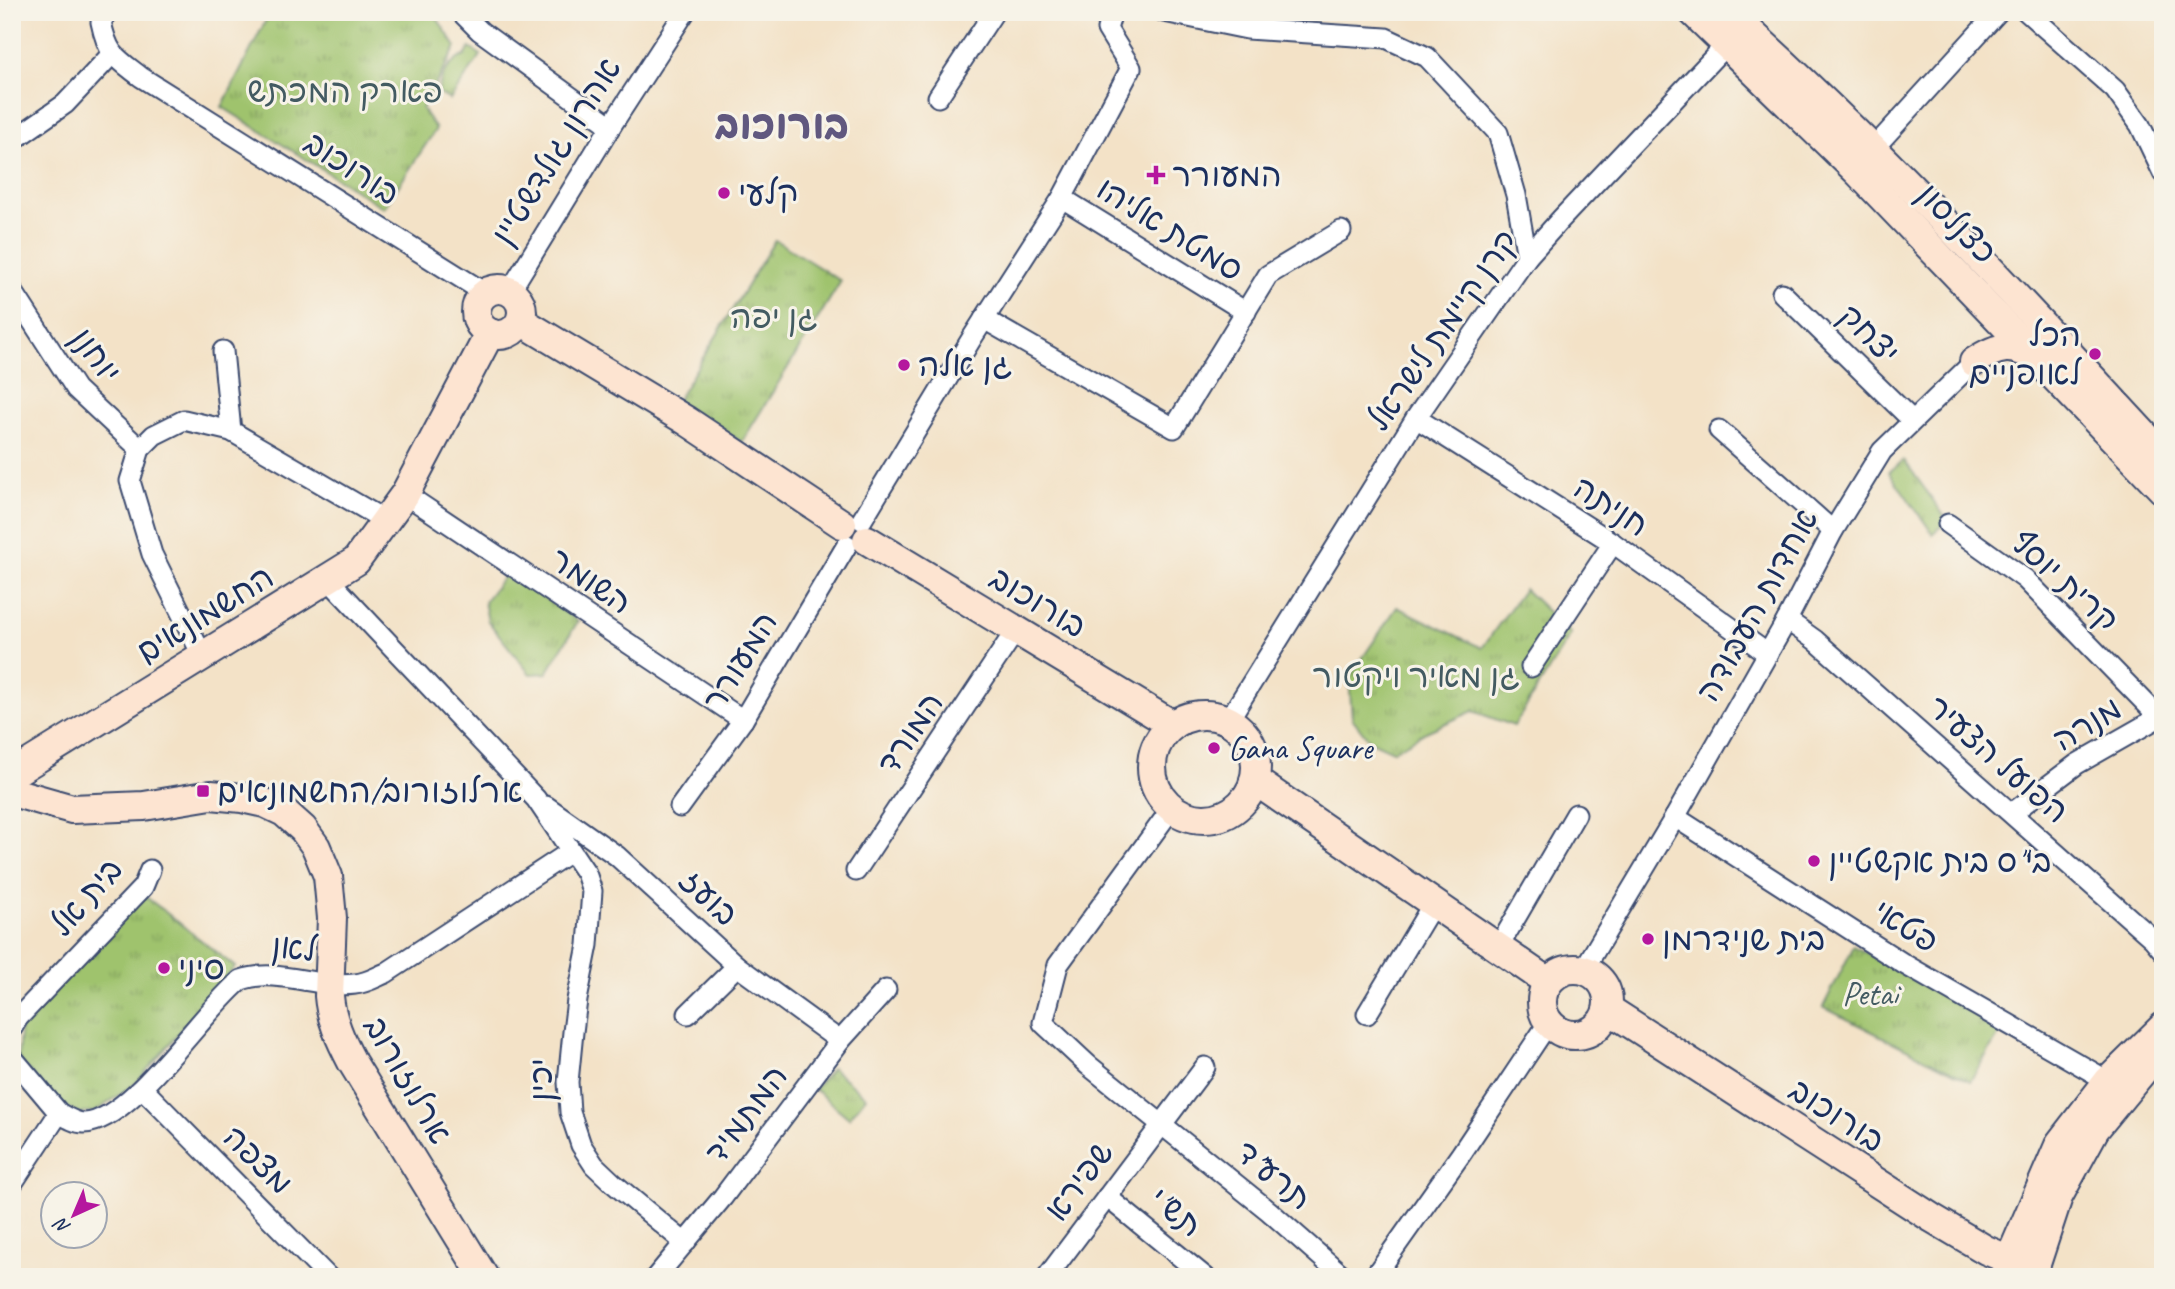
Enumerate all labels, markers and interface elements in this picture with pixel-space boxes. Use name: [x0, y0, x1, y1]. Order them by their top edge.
street label: אהרון גולדשטיין: [482, 49, 630, 253]
park label: פארק המכתש: [247, 70, 443, 112]
district label: בורוכוב: [715, 100, 849, 150]
street label: בורוכוב: [296, 122, 408, 214]
place label: המעורר: [1172, 154, 1282, 196]
marker: המעורר: [1146, 165, 1166, 185]
street label: סמטת אליהו: [1089, 167, 1251, 291]
place label: קלעי: [738, 172, 798, 214]
street label: כצנלסון: [1908, 174, 2006, 272]
marker: קלעי: [716, 185, 732, 201]
street label: קרן קיימת לישראל: [1357, 221, 1527, 439]
street label: יצחק: [1830, 295, 1908, 373]
park label: גן יפה: [730, 296, 818, 338]
place label: הכל לאופניים: [1969, 314, 2083, 394]
street label: יוחנן: [61, 319, 131, 391]
place label: גן אלה: [918, 344, 1012, 386]
marker: הכל לאופניים: [2087, 346, 2103, 362]
marker: גן אלה: [896, 357, 912, 373]
street label: חניתה: [1565, 466, 1657, 546]
street label: אחדות העבודה: [1687, 501, 1827, 709]
street label: קרית יוסף: [2002, 521, 2128, 641]
street label: השומר: [542, 538, 640, 624]
street label: החשמונאים: [129, 555, 281, 673]
street label: בורוכוב: [982, 557, 1094, 647]
street label: המעורר: [693, 603, 787, 719]
park label: גן מאיר ויקטור: [1312, 655, 1520, 697]
street label: המורד: [867, 684, 953, 782]
street label: הפועל הצעיר: [1918, 686, 2078, 832]
street label: מנרה: [2045, 687, 2129, 761]
place label: Gana Square: [1228, 727, 1375, 769]
marker: Gana Square: [1206, 740, 1222, 756]
place label: ארלוזורוב/החשמונאים: [217, 770, 523, 812]
marker: ארלוזורוב/החשמונאים: [195, 783, 211, 799]
place label: בי"ס בית אקשטיין: [1828, 840, 2051, 882]
street label: בית אל: [40, 849, 132, 945]
marker: בי"ס בית אקשטיין: [1806, 853, 1822, 869]
street label: בועז: [671, 859, 747, 935]
street label: פטאי: [1865, 890, 1947, 962]
place label: בית שנידרמן: [1662, 918, 1825, 960]
street label: לאן: [270, 925, 320, 971]
marker: בית שנידרמן: [1640, 931, 1656, 947]
place label: סיני: [178, 947, 225, 989]
marker: סיני: [156, 960, 172, 976]
park label: Petai: [1842, 973, 1902, 1015]
street label: ארלוזורוב: [355, 1009, 461, 1151]
street label: המתמיד: [695, 1056, 797, 1172]
street label: יכין: [520, 1058, 562, 1102]
street label: בורוכוב: [1781, 1069, 1893, 1161]
street label: מצפה: [214, 1116, 302, 1204]
street label: תרע"ד: [1227, 1131, 1321, 1219]
street label: שפירא: [1035, 1133, 1123, 1229]
street label: תש"י: [1141, 1178, 1211, 1246]
north arrow: [38, 1180, 108, 1250]
text: N: [48, 1212, 75, 1239]

